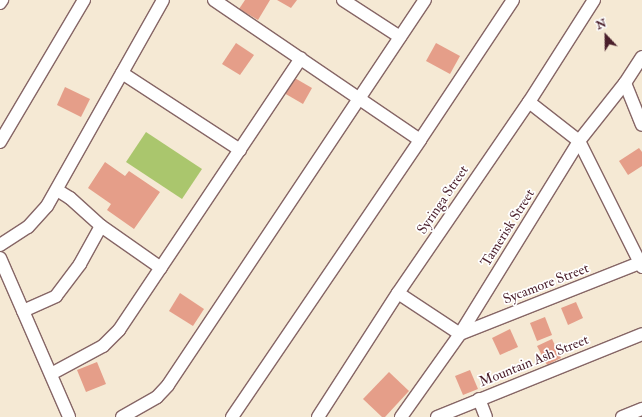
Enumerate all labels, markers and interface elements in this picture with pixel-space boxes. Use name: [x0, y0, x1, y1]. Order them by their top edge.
north arrow: [586, 16, 626, 56]
text: N: [594, 17, 608, 32]
street label: Syringa Street: [414, 162, 472, 238]
street label: Tamerisk Street: [477, 186, 539, 270]
street label: Sycamore Street: [501, 260, 591, 308]
street label: Mountain Ash Street: [477, 331, 591, 391]

